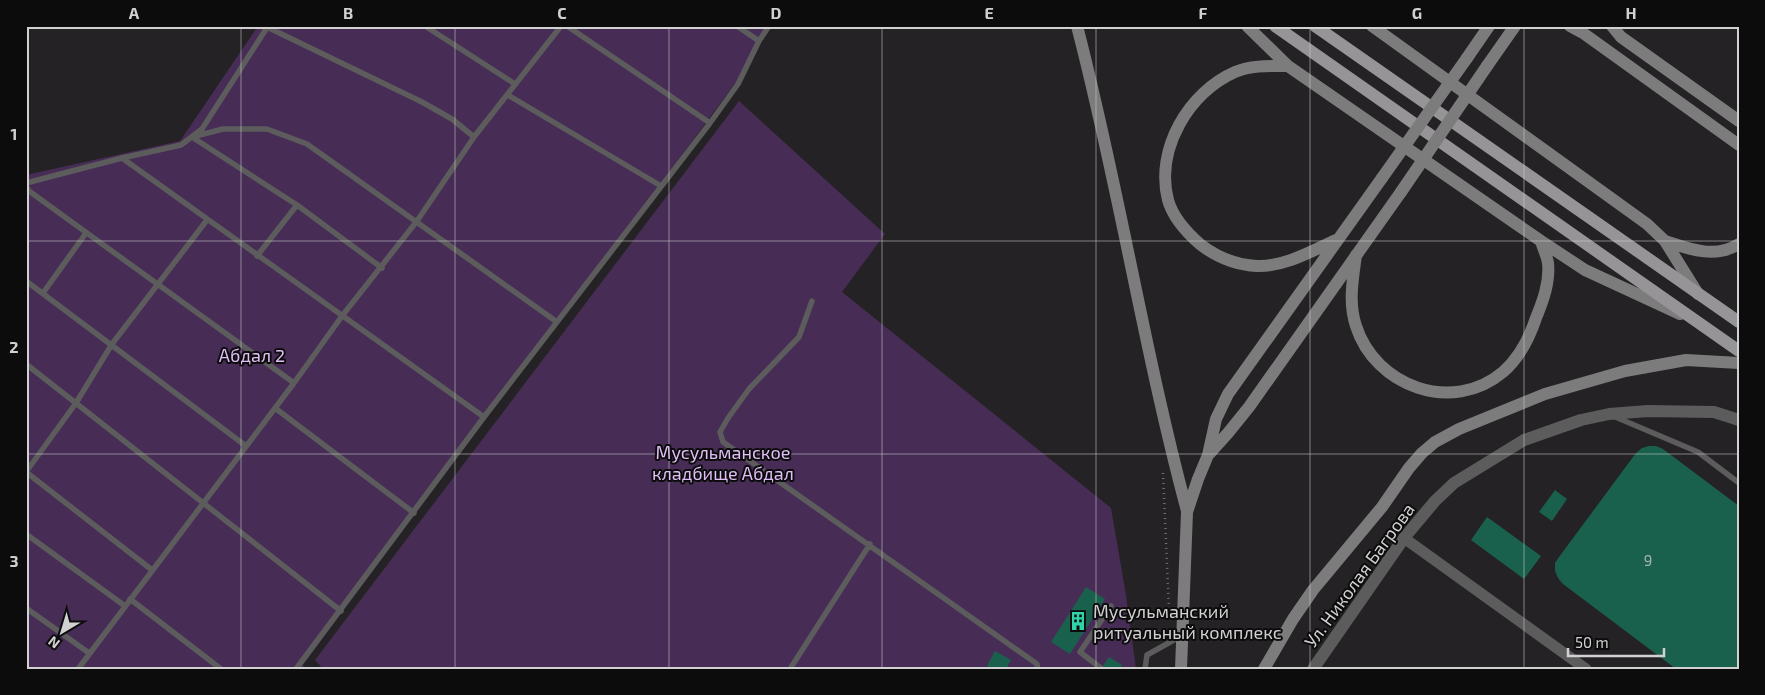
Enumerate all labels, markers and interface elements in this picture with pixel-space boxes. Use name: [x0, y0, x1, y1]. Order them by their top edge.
text: A: [129, 3, 140, 22]
text: B: [343, 3, 353, 22]
text: C: [557, 3, 567, 22]
text: D: [771, 3, 782, 22]
text: E: [984, 3, 994, 22]
text: F: [1199, 3, 1208, 22]
text: G: [1412, 3, 1422, 22]
text: H: [1625, 3, 1637, 22]
text: 1: [11, 124, 17, 143]
text: 2: [9, 337, 19, 356]
park label: Абдал 2: [219, 344, 285, 366]
park label: Мусульманское кладбище Абдал: [652, 441, 794, 484]
street label: Ул. Николая Багрова: [1299, 499, 1419, 651]
text: 3: [9, 551, 19, 570]
house number: 9: [1644, 551, 1652, 569]
place label: Мусульманский ритуальный комплекс: [1093, 600, 1282, 643]
north arrow: [38, 608, 88, 658]
building icon: Мусульманский ритуальный комплекс: [1067, 610, 1089, 632]
scale bar: [1568, 625, 1664, 657]
text: N: [44, 633, 63, 652]
text: 50 m: [1575, 633, 1609, 651]

